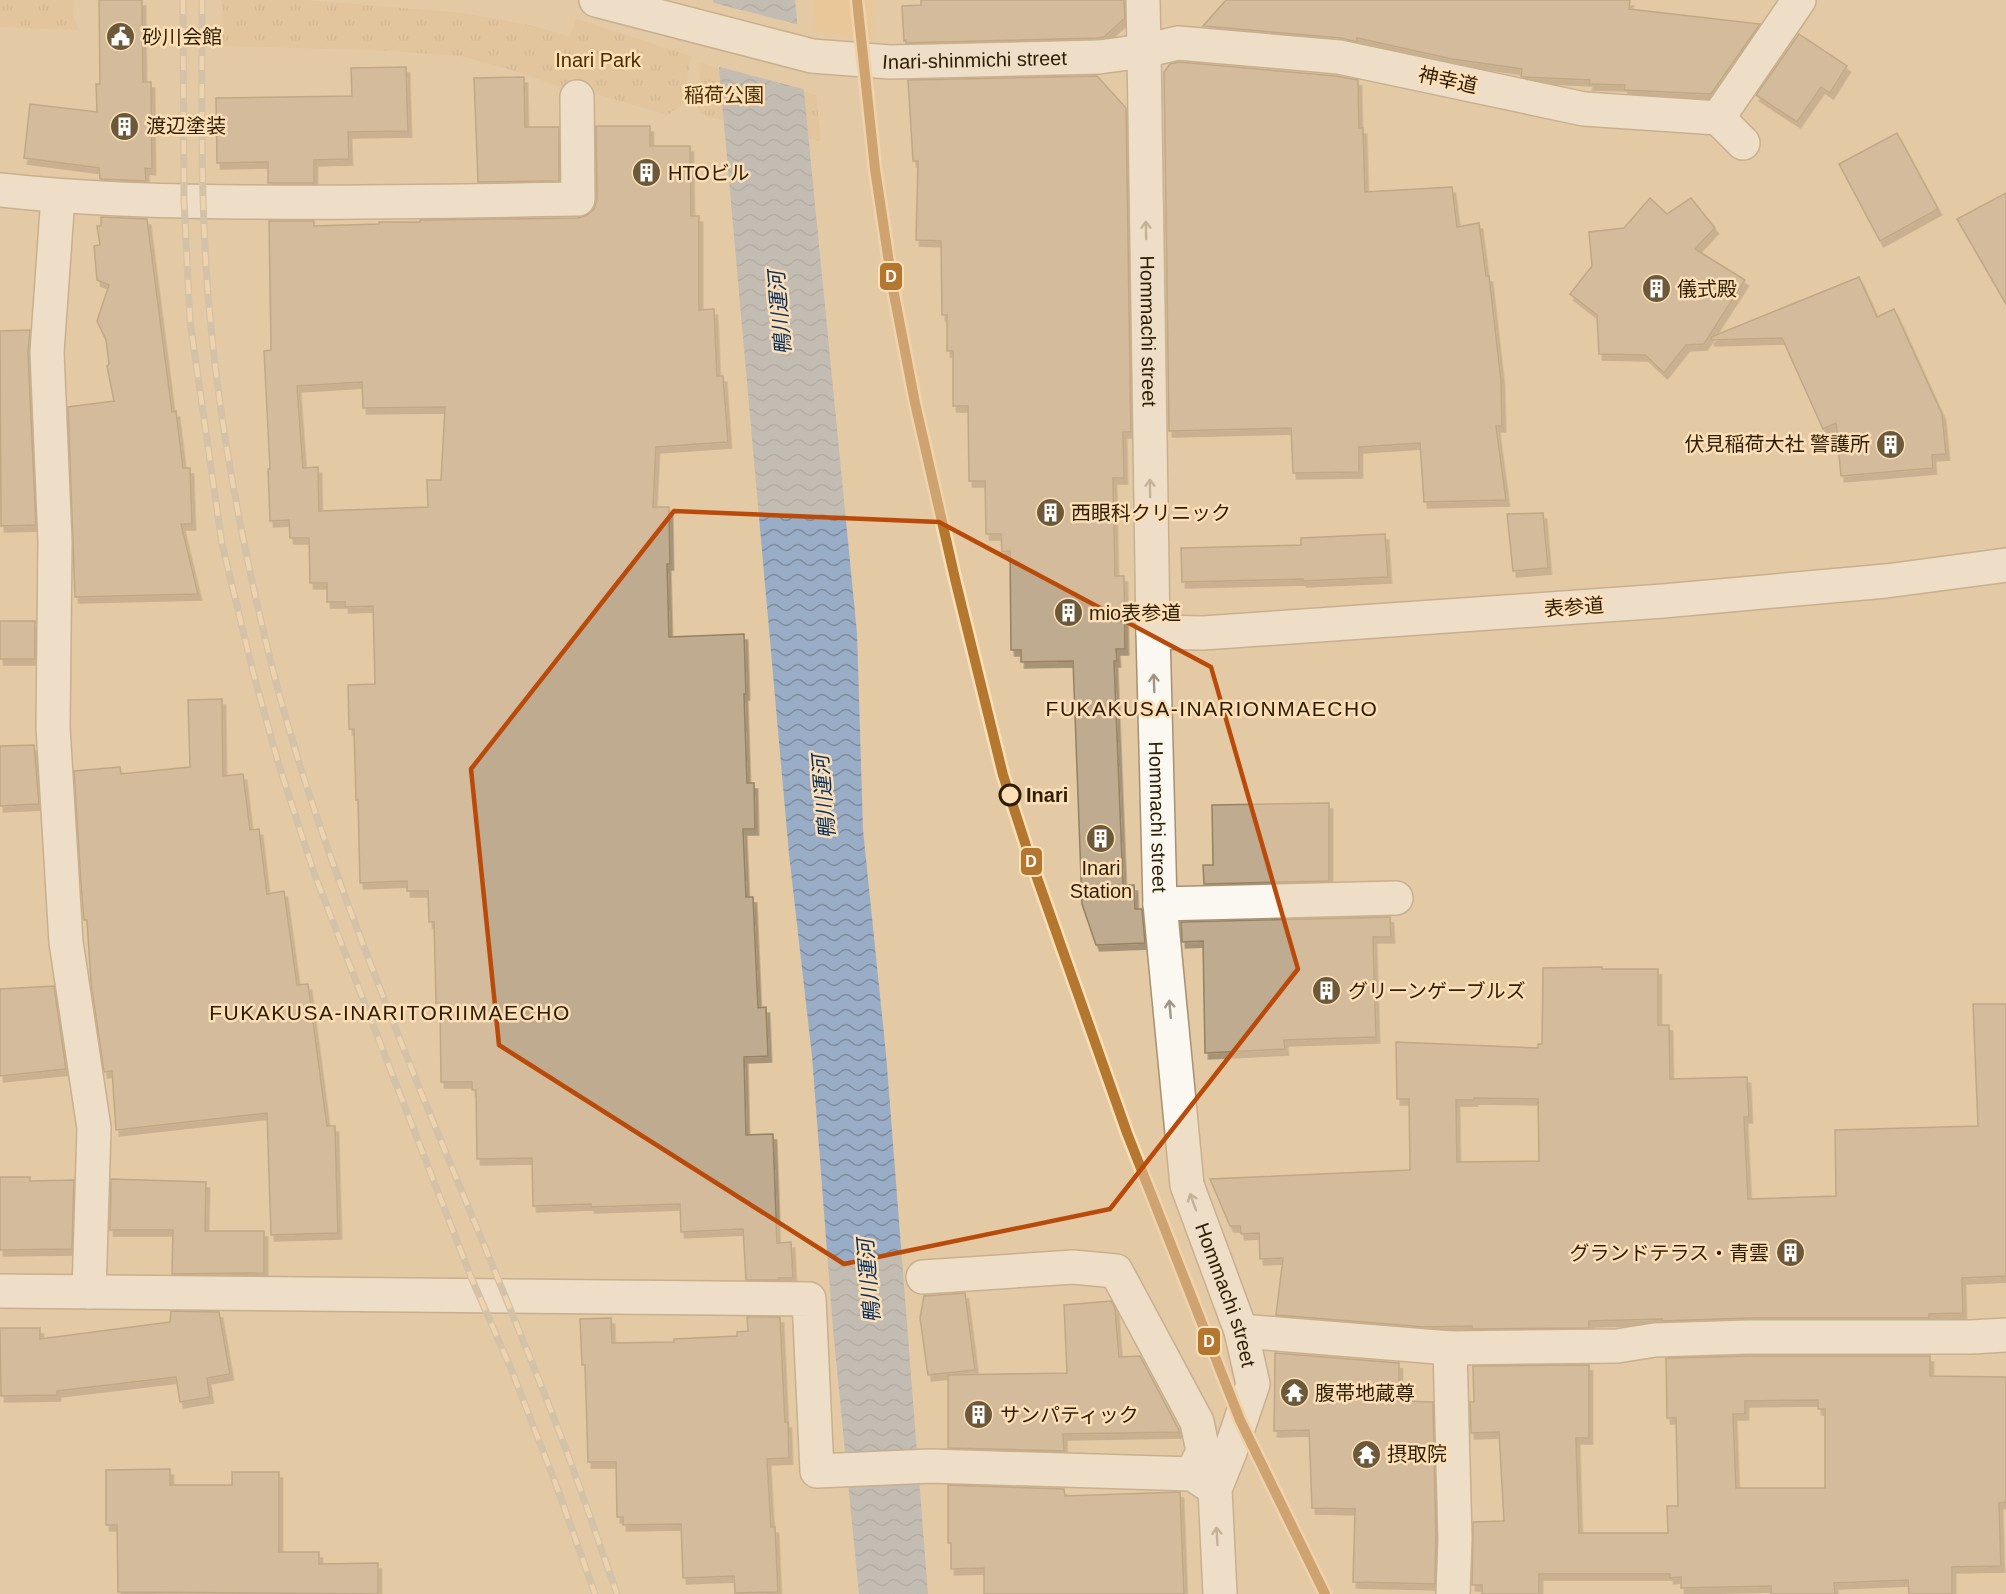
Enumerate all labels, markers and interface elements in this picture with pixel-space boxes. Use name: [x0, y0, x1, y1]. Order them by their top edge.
public building icon: 砂川会館: [105, 21, 137, 53]
place label: 砂川会館: [142, 26, 222, 48]
street label: Inari-shinmichi street: [881, 47, 1068, 73]
park label: Inari Park: [555, 49, 642, 71]
street label: 神幸道: [1416, 63, 1480, 97]
park label: 稲荷公園: [684, 84, 764, 106]
building icon: 渡辺塗装: [109, 110, 141, 142]
place label: 渡辺塗装: [146, 115, 226, 137]
building icon: HTOビル: [631, 157, 663, 189]
place label: HTOビル: [668, 162, 750, 184]
one-way arrow: [1141, 221, 1152, 241]
street label: Hommachi street: [1136, 255, 1161, 407]
line badge: D: [879, 262, 903, 291]
water label: 鴨川運河: [764, 266, 795, 356]
text: D: [885, 268, 897, 285]
building icon: 儀式殿: [1640, 273, 1672, 305]
place label: 儀式殿: [1677, 278, 1737, 300]
building icon: 伏見稲荷大社 警護所: [1875, 428, 1907, 460]
place label: 伏見稲荷大社 警護所: [1684, 433, 1870, 455]
one-way arrow: [1145, 479, 1156, 499]
building icon: 西眼科クリニック: [1034, 497, 1066, 529]
place label: 西眼科クリニック: [1071, 502, 1231, 524]
street label: 表参道: [1543, 594, 1605, 620]
building icon: mio表参道: [1052, 597, 1084, 629]
place label: mio表参道: [1089, 602, 1181, 624]
one-way arrow: [1148, 674, 1160, 694]
district label: FUKAKUSA-INARIONMAECHO: [1046, 697, 1378, 720]
street label: Hommachi street: [1145, 741, 1171, 893]
water label: 鴨川運河: [808, 750, 839, 840]
marker: Inari: [999, 784, 1021, 806]
place label: Inari: [1026, 784, 1068, 806]
building icon: Inari Station: [1085, 822, 1117, 854]
line badge: D: [1020, 847, 1043, 876]
text: D: [1025, 853, 1037, 870]
place label: Inari Station: [1070, 857, 1132, 902]
building icon: グリーンゲーブルズ: [1311, 975, 1343, 1007]
place label: グリーンゲーブルズ: [1348, 980, 1526, 1002]
one-way arrow: [1164, 1000, 1175, 1020]
district label: FUKAKUSA-INARITORIIMAECHO: [209, 1001, 571, 1024]
one-way arrow: [1187, 1193, 1198, 1212]
street label: Hommachi street: [1191, 1220, 1260, 1370]
water label: 鴨川運河: [853, 1234, 884, 1324]
building icon: グランドテラス・青雲: [1774, 1237, 1806, 1269]
place label: グランドテラス・青雲: [1569, 1242, 1769, 1264]
line badge: D: [1197, 1327, 1221, 1356]
text: D: [1203, 1333, 1215, 1350]
temple icon: 腹帯地蔵尊: [1278, 1377, 1310, 1409]
place label: 腹帯地蔵尊: [1315, 1382, 1415, 1404]
building icon: サンパティック: [963, 1399, 995, 1431]
place label: サンパティック: [1000, 1404, 1139, 1426]
temple icon: 摂取院: [1350, 1438, 1382, 1470]
place label: 摂取院: [1387, 1443, 1447, 1465]
one-way arrow: [1212, 1526, 1223, 1546]

